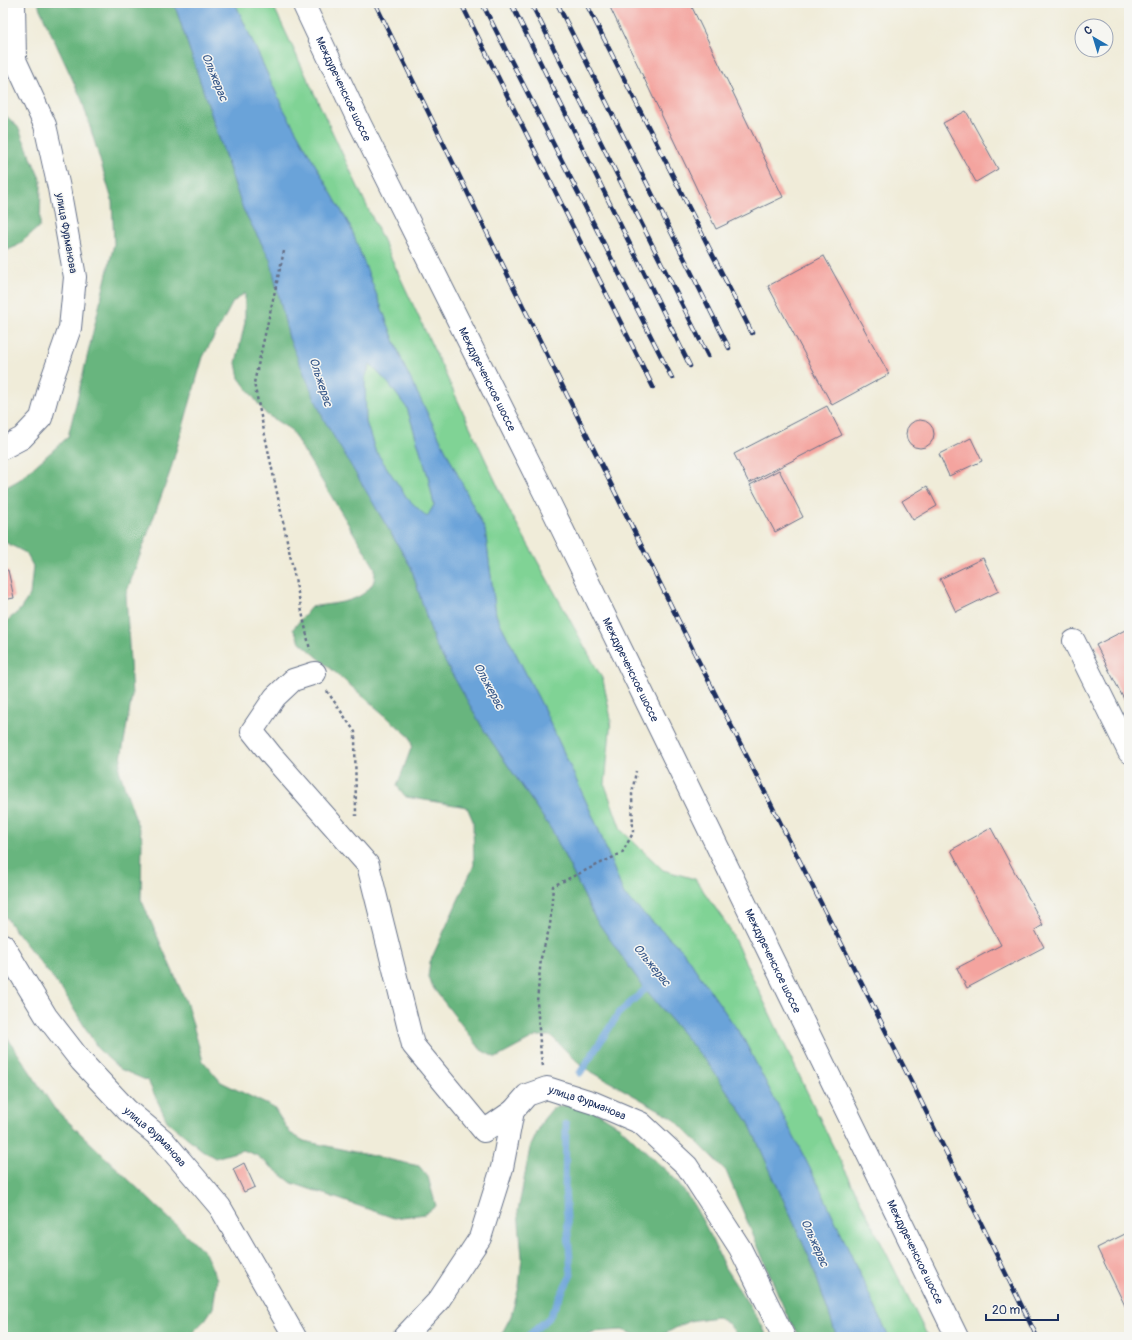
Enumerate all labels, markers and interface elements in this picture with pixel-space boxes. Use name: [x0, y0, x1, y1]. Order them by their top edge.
north arrow: [1074, 18, 1114, 58]
text: С: [1081, 23, 1095, 38]
street label: Междуреченское шоссе: [313, 35, 374, 144]
water label: Ольжерас: [198, 51, 231, 104]
street label: улица Фурманова: [53, 191, 80, 274]
street label: Междуреченское шоссе: [456, 325, 519, 434]
water label: Ольжерас: [306, 356, 336, 409]
street label: Междуреченское шоссе: [600, 616, 662, 725]
water label: Ольжерас: [470, 660, 507, 713]
street label: Междуреченское шоссе: [742, 907, 804, 1016]
water label: Ольжерас: [630, 941, 674, 990]
street label: улица Фурманова: [546, 1083, 628, 1123]
street label: улица Фурманова: [120, 1104, 189, 1169]
street label: Междуреченское шоссе: [884, 1198, 946, 1307]
water label: Ольжерас: [797, 1217, 832, 1270]
scale bar: [986, 1296, 1058, 1322]
text: 20 m: [992, 1303, 1021, 1318]

